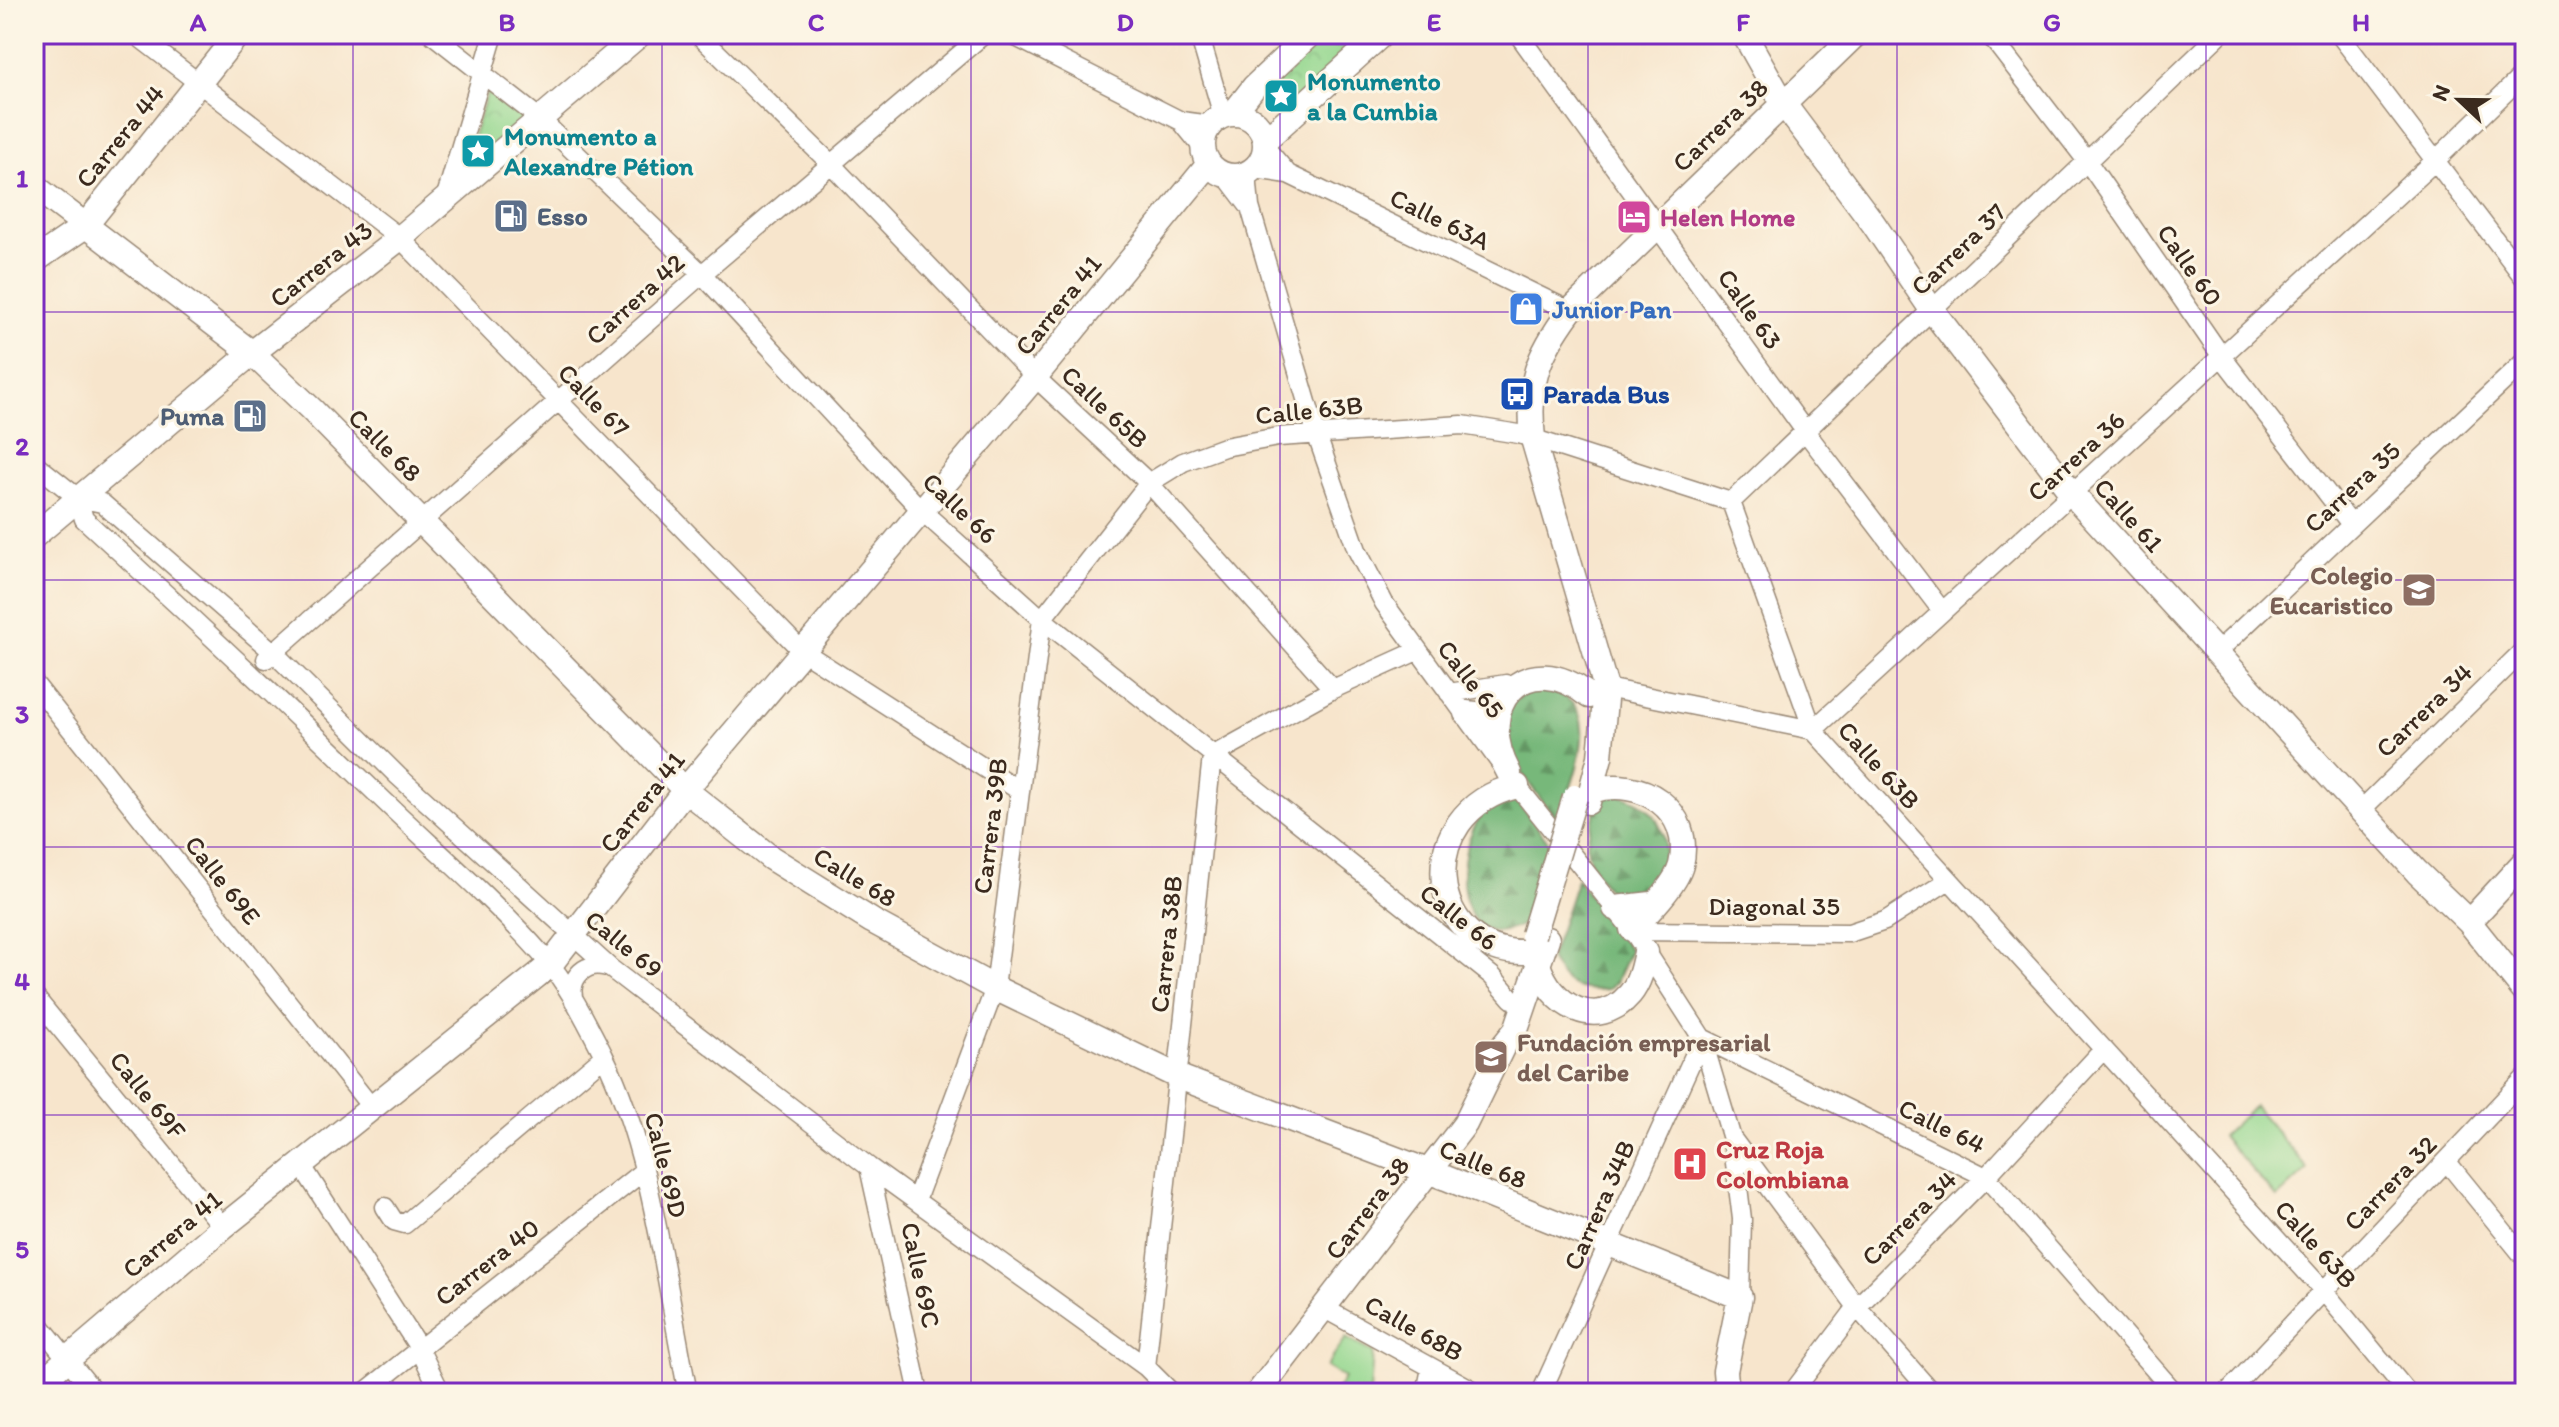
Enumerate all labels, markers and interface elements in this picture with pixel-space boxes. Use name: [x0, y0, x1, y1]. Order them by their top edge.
text: A: [189, 6, 207, 38]
text: B: [499, 6, 516, 38]
text: C: [808, 6, 825, 38]
text: D: [1116, 6, 1134, 38]
text: E: [1427, 6, 1441, 38]
text: F: [1736, 6, 1750, 38]
text: G: [2043, 6, 2061, 38]
text: H: [2352, 6, 2370, 38]
north arrow: [2419, 60, 2499, 140]
place label: Monumento a la Cumbia: [1307, 65, 1441, 127]
street label: Carrera 38: [1665, 72, 1775, 178]
place icon: Monumento a la Cumbia: [1262, 77, 1300, 115]
street label: Carrera 44: [69, 78, 172, 194]
text: N: [2426, 81, 2456, 105]
place label: Monumento a Alexandre Pétion: [503, 120, 694, 182]
place icon: Monumento a Alexandre Pétion: [459, 132, 497, 170]
text: 1: [16, 162, 28, 194]
street label: Calle 63A: [1385, 181, 1496, 257]
street label: Carrera 37: [1904, 196, 2012, 302]
fuel station icon: Esso: [492, 197, 530, 235]
hotel icon: Helen Home: [1615, 198, 1653, 236]
place label: Esso: [537, 200, 588, 232]
place label: Helen Home: [1660, 201, 1795, 233]
street label: Carrera 43: [263, 214, 379, 314]
street label: Calle 60: [2150, 218, 2230, 312]
street label: Carrera 42: [579, 246, 691, 352]
street label: Carrera 41: [1008, 248, 1108, 362]
street label: Calle 63: [1711, 263, 1789, 355]
shop icon: Junior Pan: [1507, 290, 1545, 328]
place label: Junior Pan: [1551, 293, 1672, 325]
street label: Calle 67: [551, 357, 637, 443]
street label: Calle 65B: [1055, 359, 1155, 455]
bus stop icon: Parada Bus: [1498, 375, 1536, 413]
place label: Parada Bus: [1543, 378, 1670, 410]
street label: Calle 63B: [1254, 388, 1364, 432]
fuel station icon: Puma: [231, 397, 269, 435]
place label: Puma: [160, 400, 224, 432]
street label: Calle 68: [341, 401, 429, 489]
street label: Carrera 36: [2021, 404, 2131, 508]
text: 2: [15, 430, 29, 462]
street label: Carrera 35: [2297, 434, 2407, 540]
street label: Calle 66: [916, 465, 1004, 551]
street label: Calle 61: [2087, 471, 2171, 559]
place label: Colegio Eucaristico: [2270, 559, 2393, 621]
school or university icon: Colegio Eucaristico: [2400, 571, 2438, 609]
street label: Calle 65: [1431, 633, 1511, 725]
street label: Carrera 34: [2369, 656, 2479, 764]
text: 3: [15, 698, 29, 730]
street label: Calle 63B: [1831, 714, 1927, 816]
street label: Carrera 41: [592, 745, 692, 859]
street label: Carrera 39B: [966, 756, 1014, 896]
street label: Calle 69E: [178, 829, 268, 931]
street label: Calle 68: [808, 840, 902, 914]
street label: Carrera 38B: [1143, 874, 1189, 1014]
street label: Calle 66: [1413, 876, 1505, 958]
street label: Diagonal 35: [1708, 890, 1840, 922]
street label: Calle 69: [579, 903, 669, 985]
text: 4: [14, 965, 30, 997]
place label: Fundación empresarial del Caribe: [1517, 1026, 1771, 1088]
school or university icon: Fundación empresarial del Caribe: [1472, 1038, 1510, 1076]
street label: Calle 69F: [103, 1045, 194, 1146]
street label: Calle 64: [1893, 1091, 1991, 1161]
street label: Calle 69D: [637, 1109, 695, 1221]
street label: Carrera 32: [2337, 1128, 2443, 1237]
street label: Calle 68: [1435, 1132, 1531, 1196]
place label: Cruz Roja Colombiana: [1716, 1133, 1849, 1195]
street label: Carrera 34B: [1556, 1135, 1642, 1275]
hospital icon: Cruz Roja Colombiana: [1671, 1145, 1709, 1183]
street label: Carrera 38: [1318, 1150, 1416, 1266]
street label: Carrera 34: [1854, 1163, 1964, 1273]
street label: Carrera 41: [116, 1183, 228, 1285]
street label: Calle 63B: [2268, 1193, 2364, 1295]
street label: Carrera 40: [428, 1211, 546, 1313]
street label: Calle 69C: [894, 1219, 948, 1331]
text: 5: [15, 1233, 29, 1265]
street label: Calle 68B: [1359, 1288, 1469, 1368]

